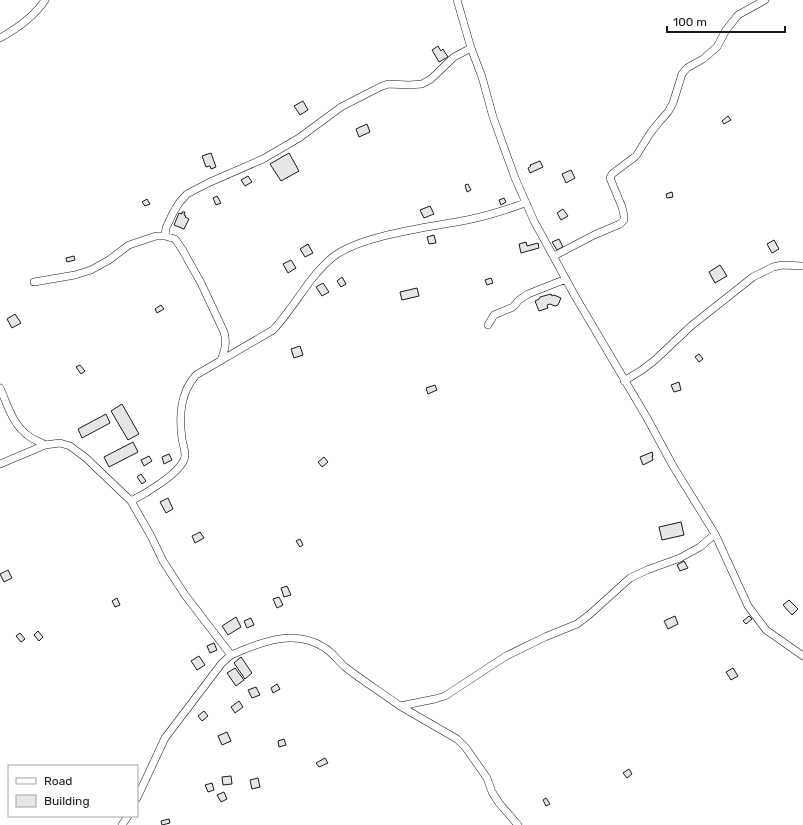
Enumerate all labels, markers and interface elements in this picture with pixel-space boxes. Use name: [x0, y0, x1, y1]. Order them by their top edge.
scale bar: [667, 8, 785, 34]
text: 100 m: [673, 15, 707, 29]
legend: [8, 765, 138, 817]
text: Road: [44, 774, 72, 788]
text: Building: [44, 794, 90, 808]

